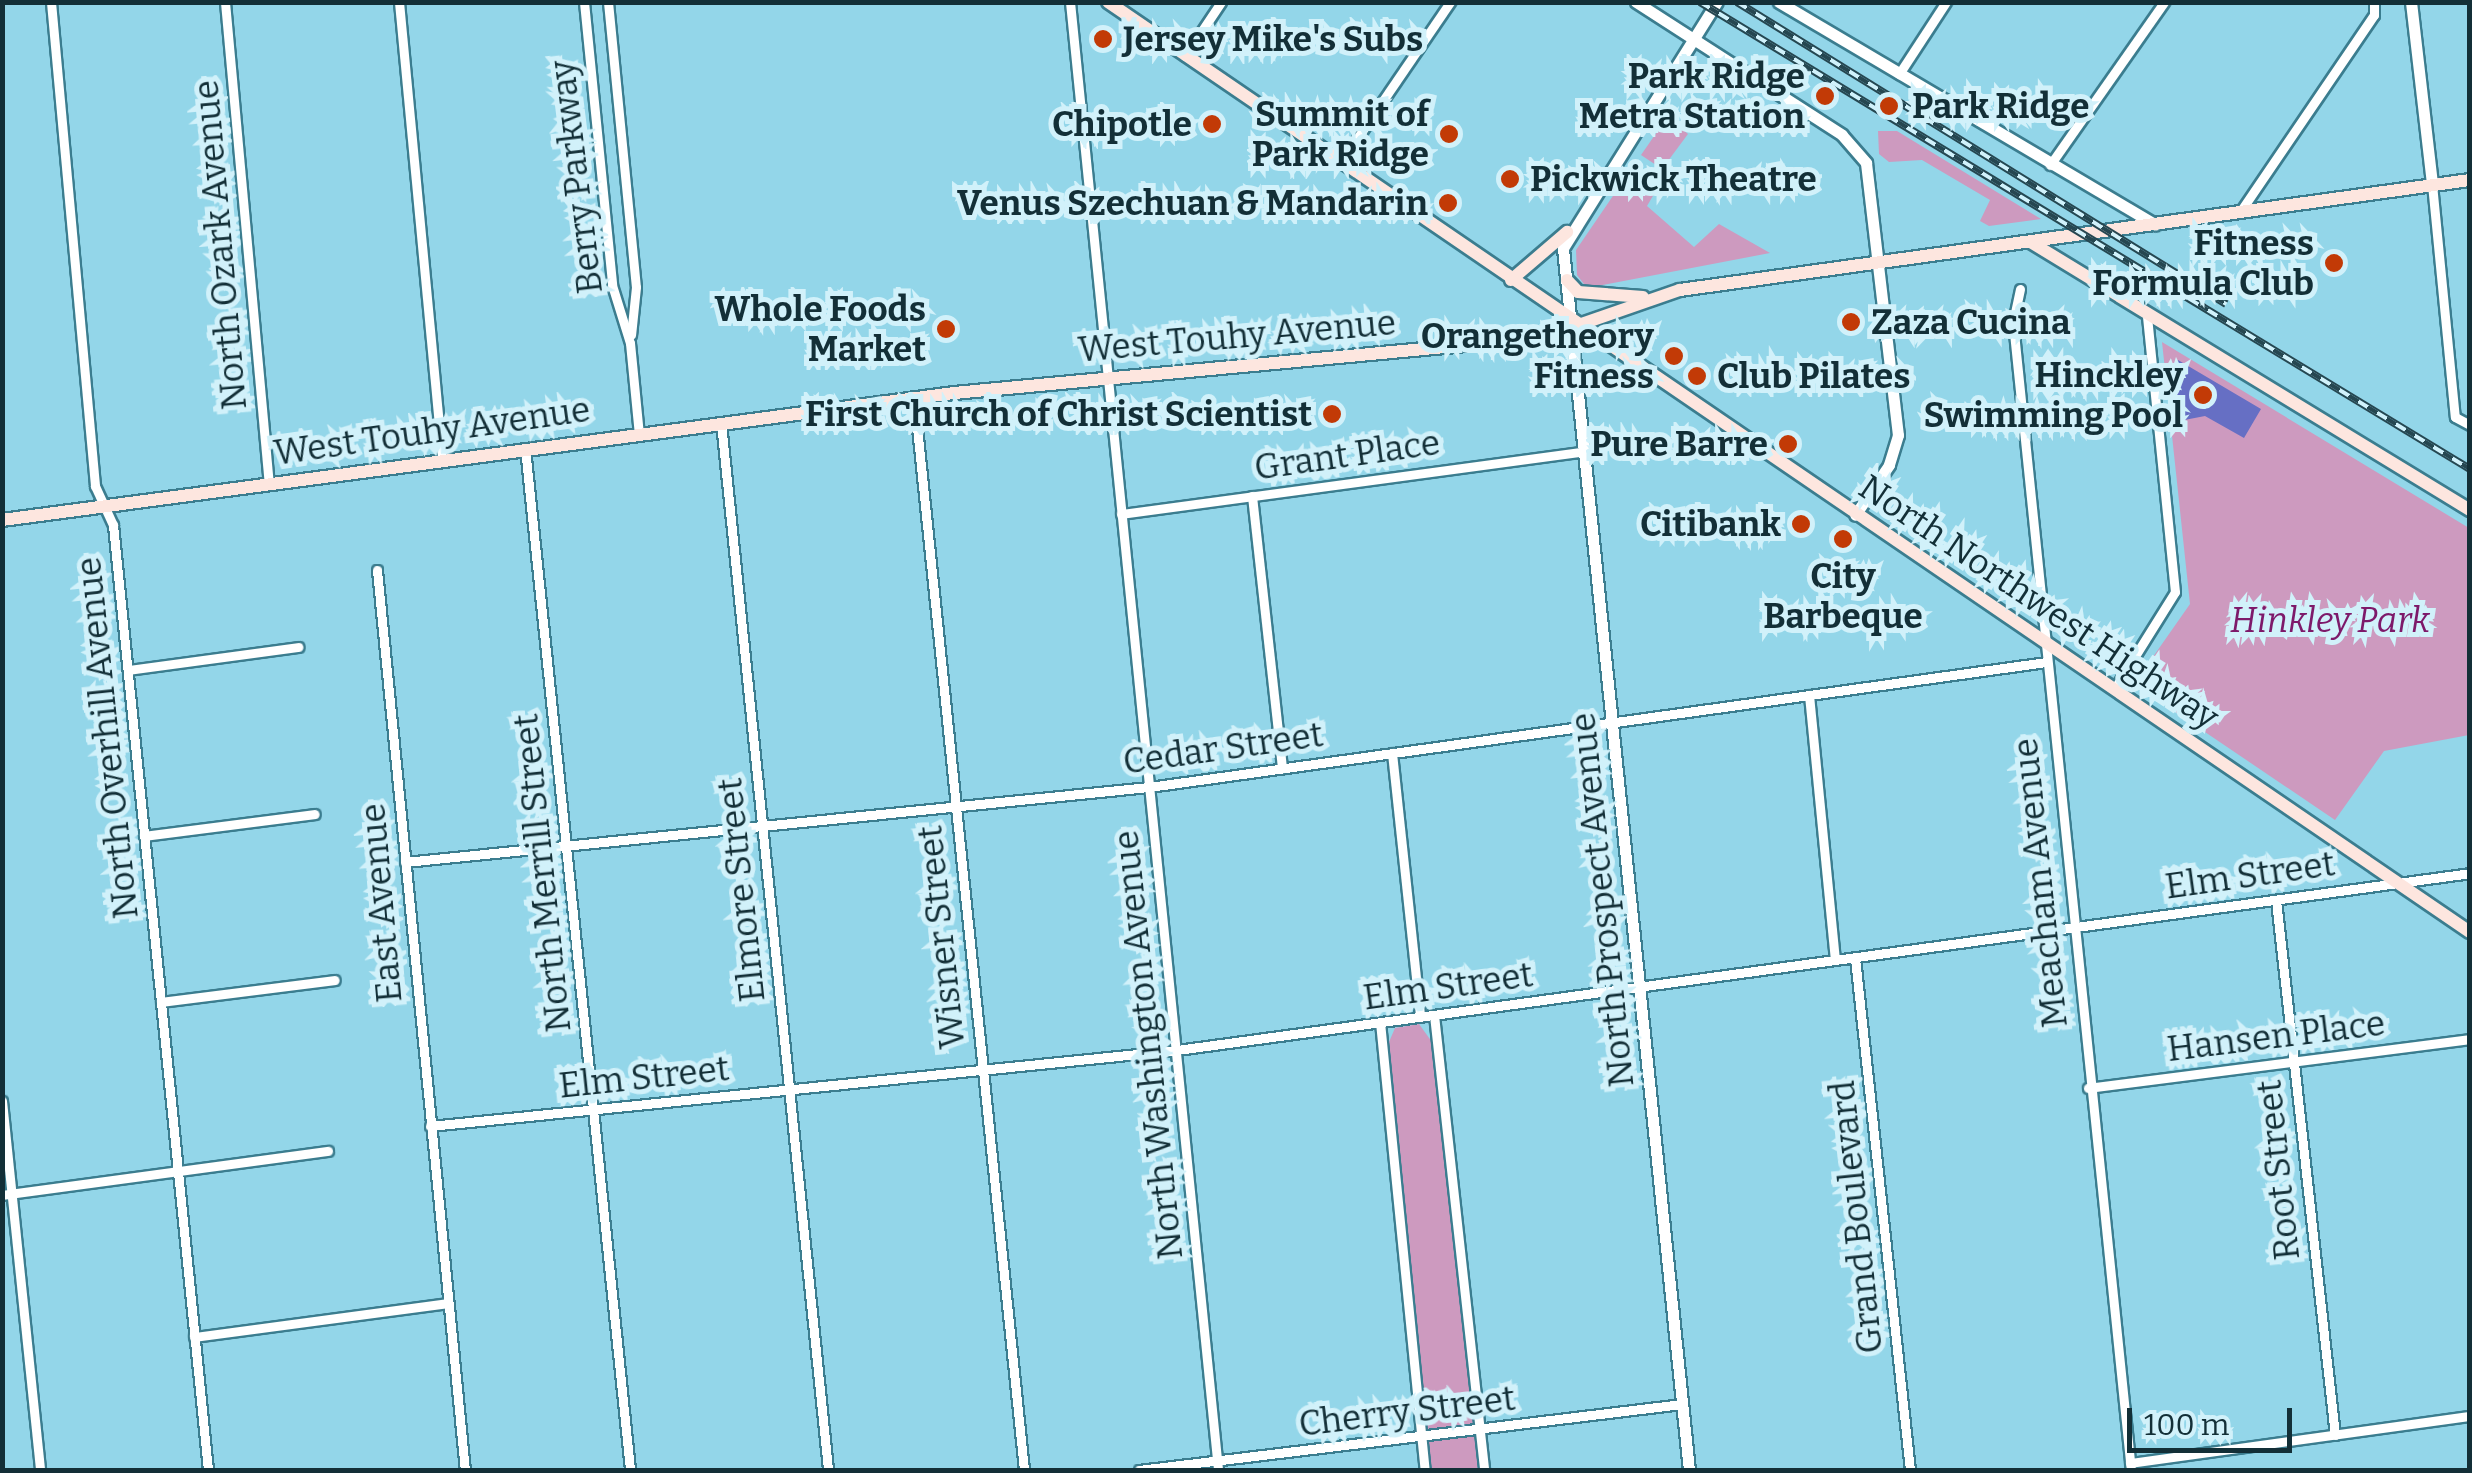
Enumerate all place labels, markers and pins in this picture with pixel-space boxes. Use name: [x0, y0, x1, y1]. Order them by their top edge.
place label: Jersey Mike's Subs: [1123, 18, 1423, 60]
marker: Jersey Mike's Subs: [1092, 28, 1114, 50]
place label: Park Ridge Metra Station: [1579, 55, 1805, 137]
marker: Park Ridge Metra Station: [1814, 85, 1836, 107]
place label: Park Ridge: [1912, 85, 2089, 127]
place label: Summit of Park Ridge: [1252, 93, 1429, 175]
marker: Park Ridge: [1876, 93, 1902, 119]
place label: Chipotle: [1052, 103, 1192, 145]
marker: Chipotle: [1201, 113, 1223, 135]
marker: Summit of Park Ridge: [1438, 123, 1460, 145]
place label: Pickwick Theatre: [1530, 158, 1817, 200]
marker: Pickwick Theatre: [1499, 168, 1521, 190]
place label: Venus Szechuan & Mandarin: [957, 182, 1428, 224]
marker: Venus Szechuan & Mandarin: [1437, 192, 1459, 214]
place label: Fitness Formula Club: [2092, 222, 2314, 304]
marker: Fitness Formula Club: [2323, 252, 2345, 274]
place label: Whole Foods Market: [714, 288, 926, 370]
place label: Zaza Cucina: [1871, 301, 2071, 343]
marker: Zaza Cucina: [1840, 311, 1862, 333]
place label: Orangetheory Fitness: [1421, 315, 1654, 397]
marker: Whole Foods Market: [935, 318, 957, 340]
marker: Orangetheory Fitness: [1663, 345, 1685, 367]
place label: Hinckley Swimming Pool: [1924, 354, 2183, 436]
place label: Club Pilates: [1717, 355, 1911, 397]
marker: Club Pilates: [1686, 365, 1708, 387]
marker: Hinckley Swimming Pool: [2192, 384, 2214, 406]
place label: First Church of Christ Scientist: [805, 393, 1312, 435]
marker: First Church of Christ Scientist: [1321, 403, 1343, 425]
place label: Pure Barre: [1590, 423, 1768, 465]
marker: Pure Barre: [1777, 433, 1799, 455]
place label: Citibank: [1640, 503, 1781, 545]
marker: Citibank: [1790, 513, 1812, 535]
marker: City Barbeque: [1832, 528, 1854, 550]
place label: City Barbeque: [1763, 555, 1923, 637]

